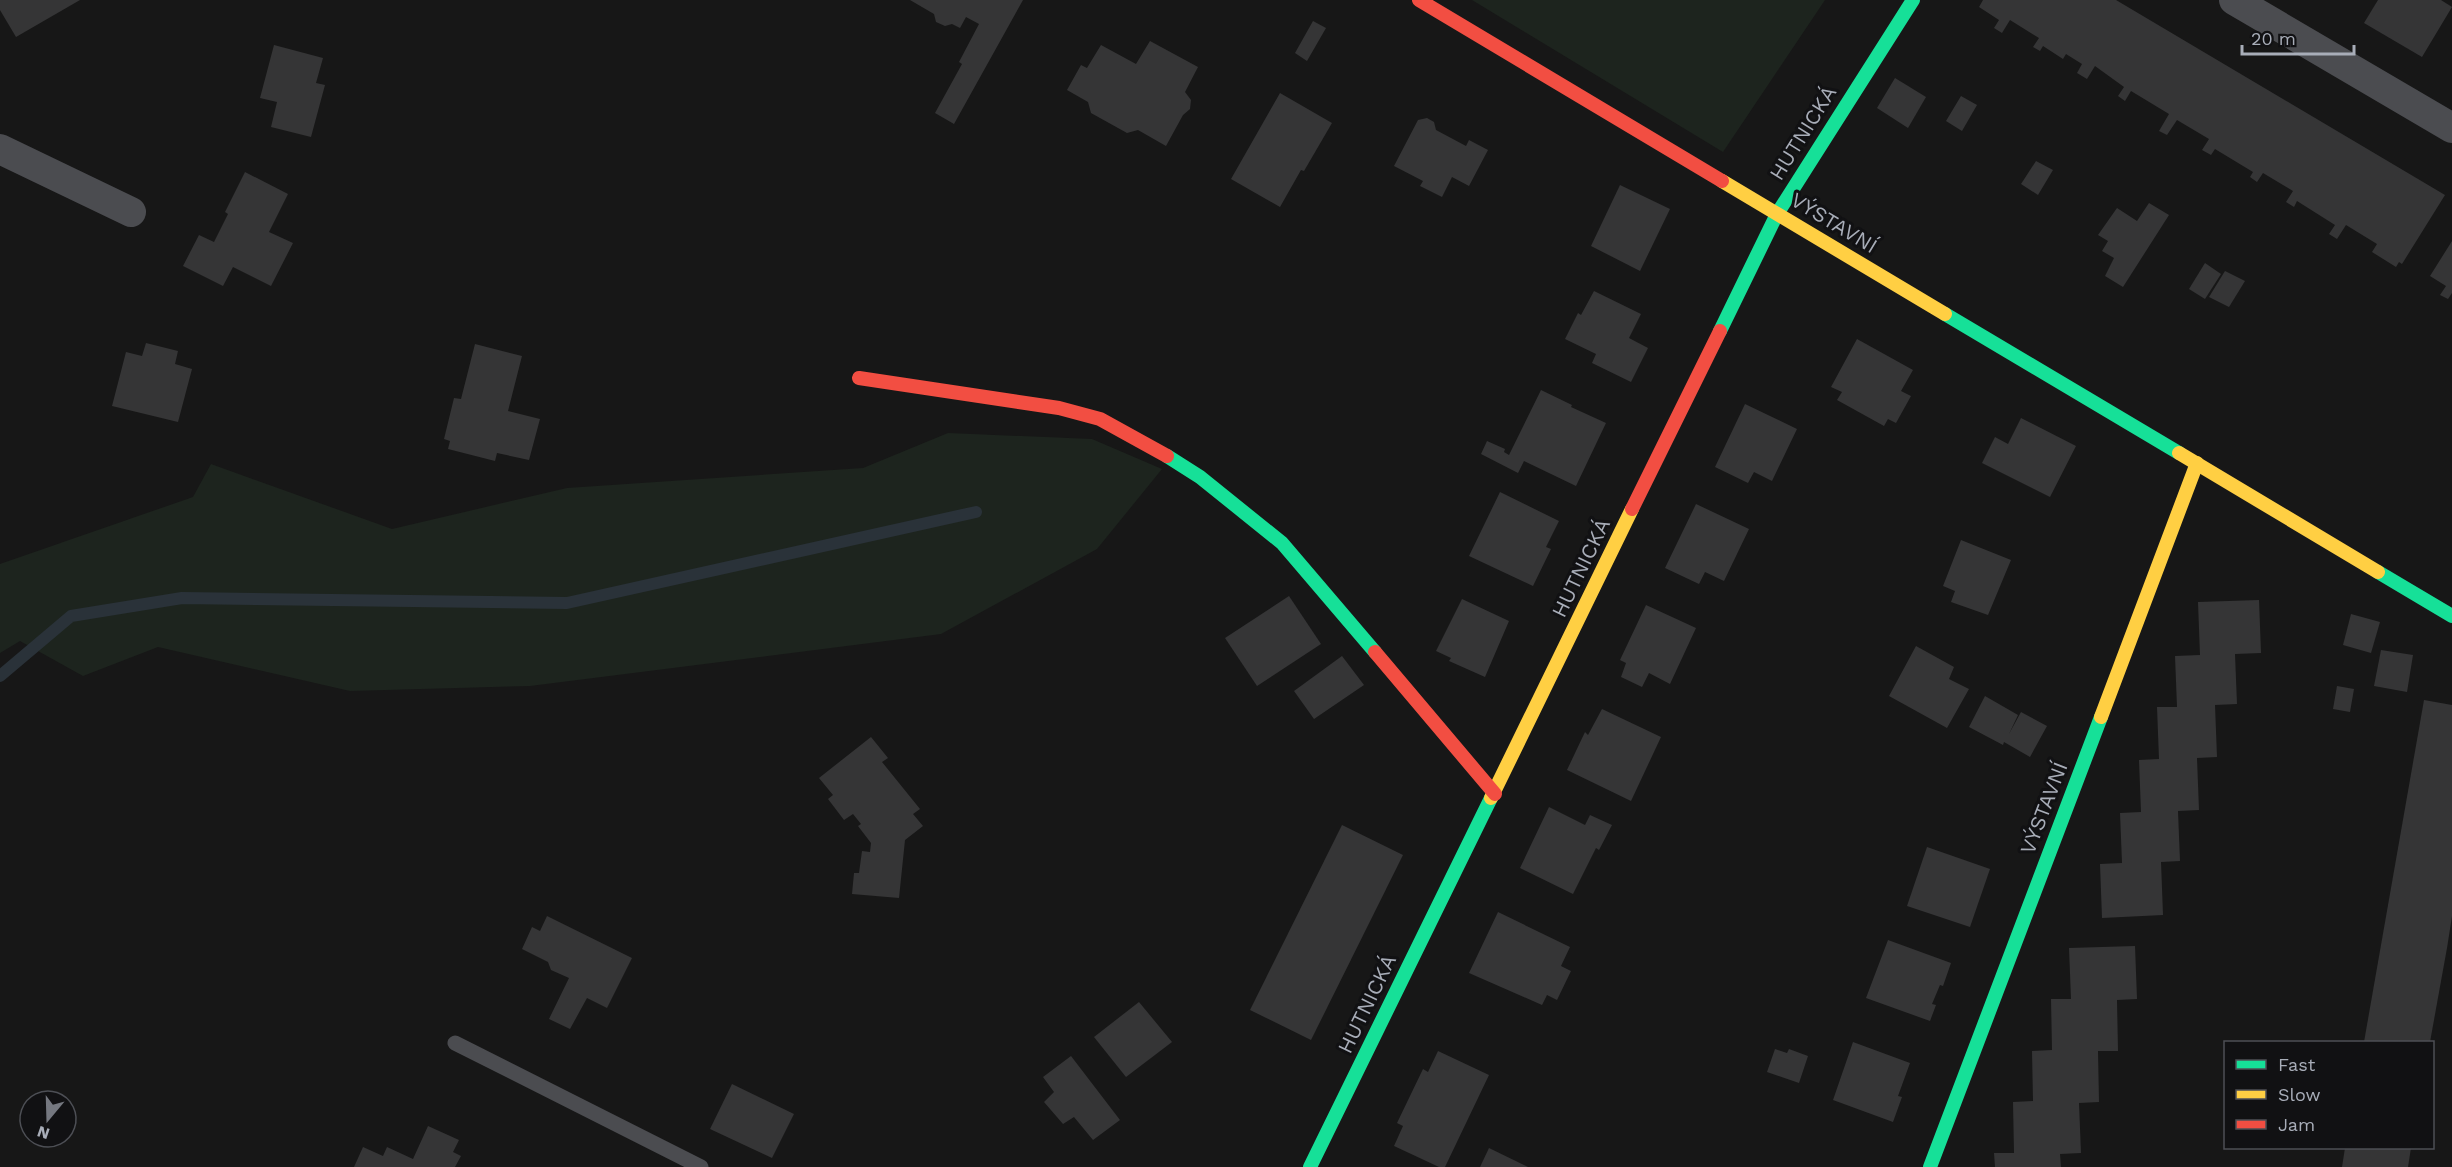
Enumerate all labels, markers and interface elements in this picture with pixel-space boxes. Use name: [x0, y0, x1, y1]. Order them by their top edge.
scale bar: [2242, 18, 2354, 56]
text: 20 m: [2251, 28, 2296, 49]
street label: HUTNICKÁ: [1764, 81, 1842, 185]
street label: VÝSTAVNÍ: [1786, 187, 1882, 258]
street label: HUTNICKÁ: [1546, 514, 1615, 621]
street label: VÝSTAVNÍ: [2015, 758, 2073, 857]
street label: HUTNICKÁ: [1332, 950, 1401, 1057]
legend: [2224, 1041, 2434, 1149]
text: Fast: [2278, 1054, 2316, 1075]
text: Slow: [2278, 1084, 2321, 1105]
north arrow: [18, 1089, 78, 1149]
text: Jam: [2278, 1114, 2315, 1135]
text: N: [35, 1122, 52, 1144]

